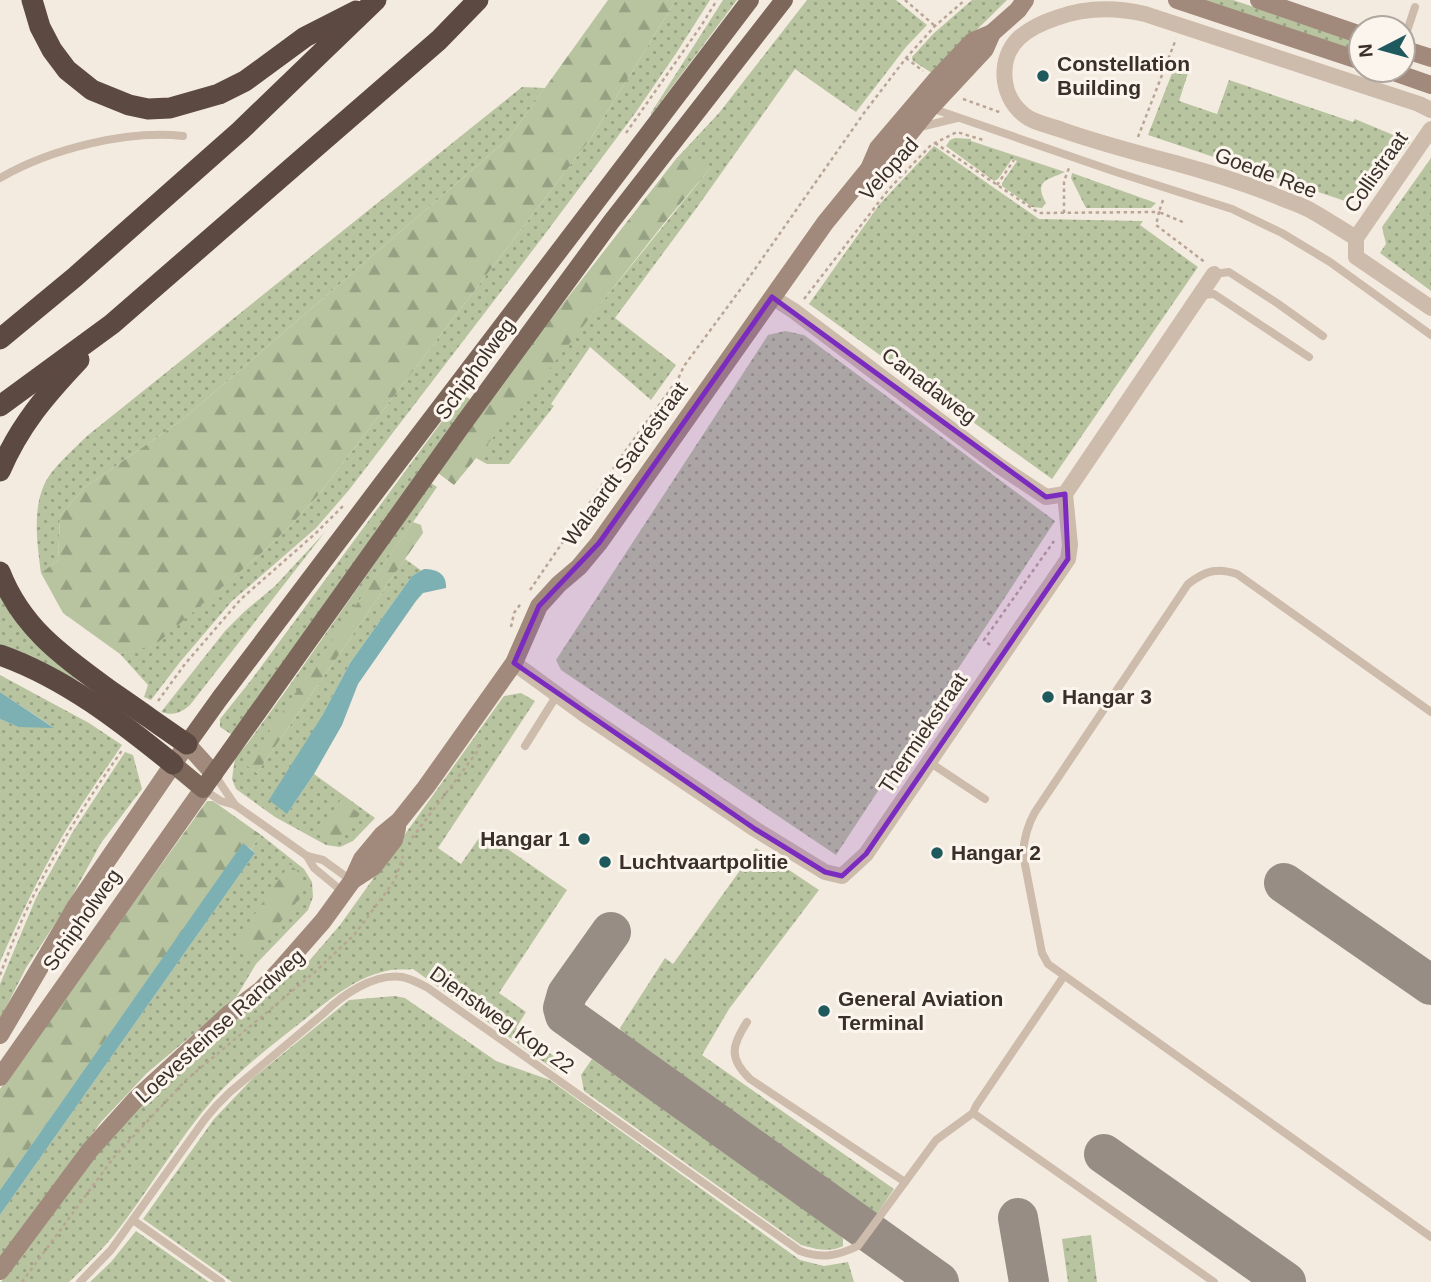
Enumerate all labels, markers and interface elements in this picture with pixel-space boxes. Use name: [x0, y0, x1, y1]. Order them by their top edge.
north arrow: [1347, 14, 1417, 84]
text: N: [1354, 43, 1377, 59]
place label: Constellation Building: [1057, 52, 1190, 99]
marker: Constellation Building: [1035, 68, 1051, 84]
street label: Collistraat: [1339, 127, 1412, 217]
street label: Velopad: [855, 133, 923, 205]
street label: Goede Ree: [1212, 143, 1320, 203]
street label: Schipholweg: [430, 314, 519, 424]
street label: Canadaweg: [878, 343, 981, 429]
street label: Walaardt Sacréstraat: [558, 377, 692, 550]
street label: Thermiekstraat: [874, 668, 971, 797]
place label: Hangar 3: [1062, 685, 1152, 708]
marker: Hangar 3: [1040, 689, 1056, 705]
place label: Hangar 1: [480, 827, 570, 850]
marker: Hangar 1: [576, 831, 592, 847]
place label: Hangar 2: [951, 841, 1041, 864]
marker: Hangar 2: [929, 845, 945, 861]
place label: Luchtvaartpolitie: [619, 850, 788, 873]
marker: Luchtvaartpolitie: [597, 854, 613, 870]
street label: Schipholweg: [38, 864, 125, 975]
street label: Loevesteinse Randweg: [131, 944, 308, 1107]
street label: Dienstweg Kop 22: [426, 961, 579, 1078]
place label: General Aviation Terminal: [838, 987, 1003, 1034]
marker: General Aviation Terminal: [816, 1003, 832, 1019]

